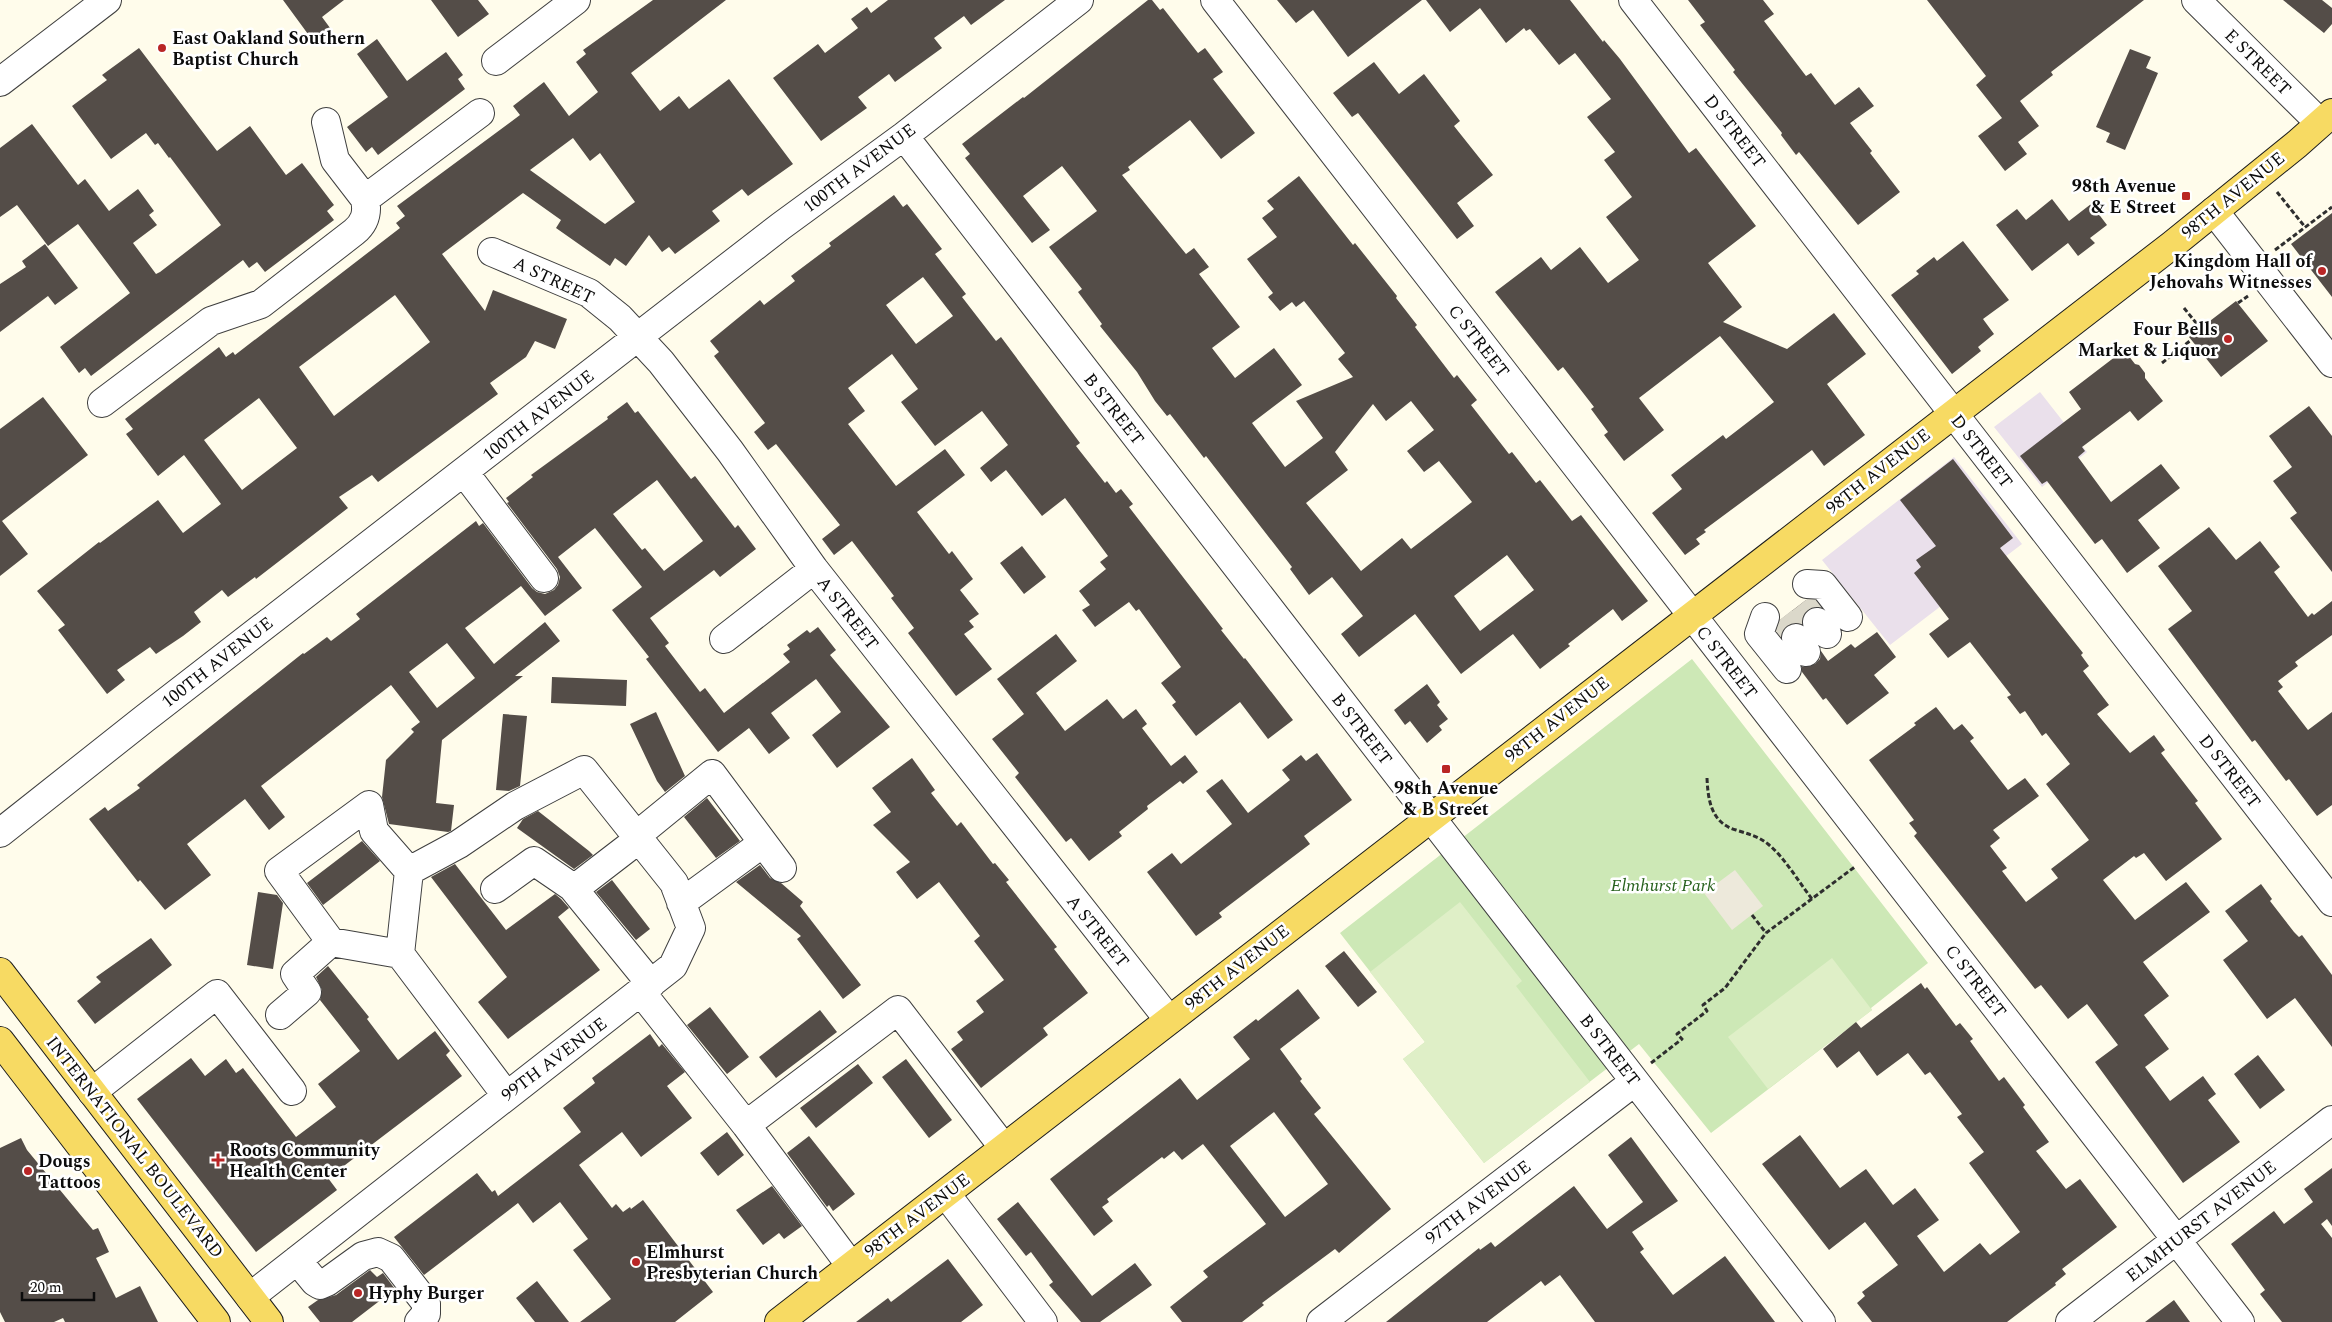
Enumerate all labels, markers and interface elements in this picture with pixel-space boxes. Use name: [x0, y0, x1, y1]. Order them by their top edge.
street label: E STREET: [2218, 23, 2297, 102]
place label: East Oakland Southern Baptist Church: [172, 25, 365, 73]
marker: East Oakland Southern Baptist Church: [156, 42, 168, 54]
street label: D STREET: [1697, 88, 1772, 174]
street label: 100TH AVENUE: [797, 117, 922, 220]
street label: 98TH AVENUE: [2176, 145, 2291, 246]
place label: 98th Avenue & E Street: [2072, 173, 2176, 221]
marker: 98th Avenue & E Street: [2180, 190, 2192, 202]
place label: Kingdom Hall of Jehovahs Witnesses: [2149, 248, 2313, 296]
street label: A STREET: [509, 250, 599, 311]
marker: Kingdom Hall of Jehovahs Witnesses: [2316, 265, 2328, 277]
street label: C STREET: [1441, 299, 1516, 384]
place label: Four Bells Market & Liquor: [2078, 316, 2218, 364]
marker: Four Bells Market & Liquor: [2222, 333, 2234, 345]
street label: 100TH AVENUE: [477, 363, 600, 468]
street label: B STREET: [1077, 367, 1151, 451]
street label: D STREET: [1944, 408, 2019, 494]
street label: 98TH AVENUE: [1820, 422, 1937, 521]
street label: A STREET: [810, 571, 885, 656]
street label: 100TH AVENUE: [156, 610, 279, 715]
street label: C STREET: [1689, 620, 1764, 705]
street label: 98TH AVENUE: [1499, 670, 1616, 769]
street label: B STREET: [1325, 687, 1399, 771]
street label: D STREET: [2192, 728, 2267, 814]
marker: 98th Avenue & B Street: [1440, 763, 1452, 775]
place label: 98th Avenue & B Street: [1394, 775, 1498, 823]
park label: Elmhurst Park: [1611, 872, 1716, 899]
street label: A STREET: [1060, 889, 1136, 974]
street label: 98TH AVENUE: [1179, 918, 1296, 1017]
street label: C STREET: [1938, 939, 2013, 1024]
street label: B STREET: [1573, 1008, 1647, 1092]
street label: 99TH AVENUE: [496, 1011, 613, 1108]
street label: INTERNATIONAL BOULEVARD: [39, 1030, 230, 1264]
place label: Roots Community Health Center: [229, 1137, 381, 1185]
place label: Dougs Tattoos: [38, 1148, 101, 1196]
marker: Roots Community Health Center: [211, 1153, 225, 1167]
street label: 97TH AVENUE: [1420, 1154, 1537, 1251]
street label: ELMHURST AVENUE: [2120, 1154, 2283, 1289]
marker: Dougs Tattoos: [22, 1165, 34, 1177]
street label: 98TH AVENUE: [859, 1167, 976, 1264]
place label: Elmhurst Presbyterian Church: [646, 1239, 818, 1287]
marker: Elmhurst Presbyterian Church: [630, 1256, 642, 1268]
scale bar: [22, 1270, 95, 1302]
text: 20 m: [30, 1276, 62, 1299]
place label: Hyphy Burger: [368, 1280, 484, 1307]
marker: Hyphy Burger: [352, 1287, 364, 1299]

